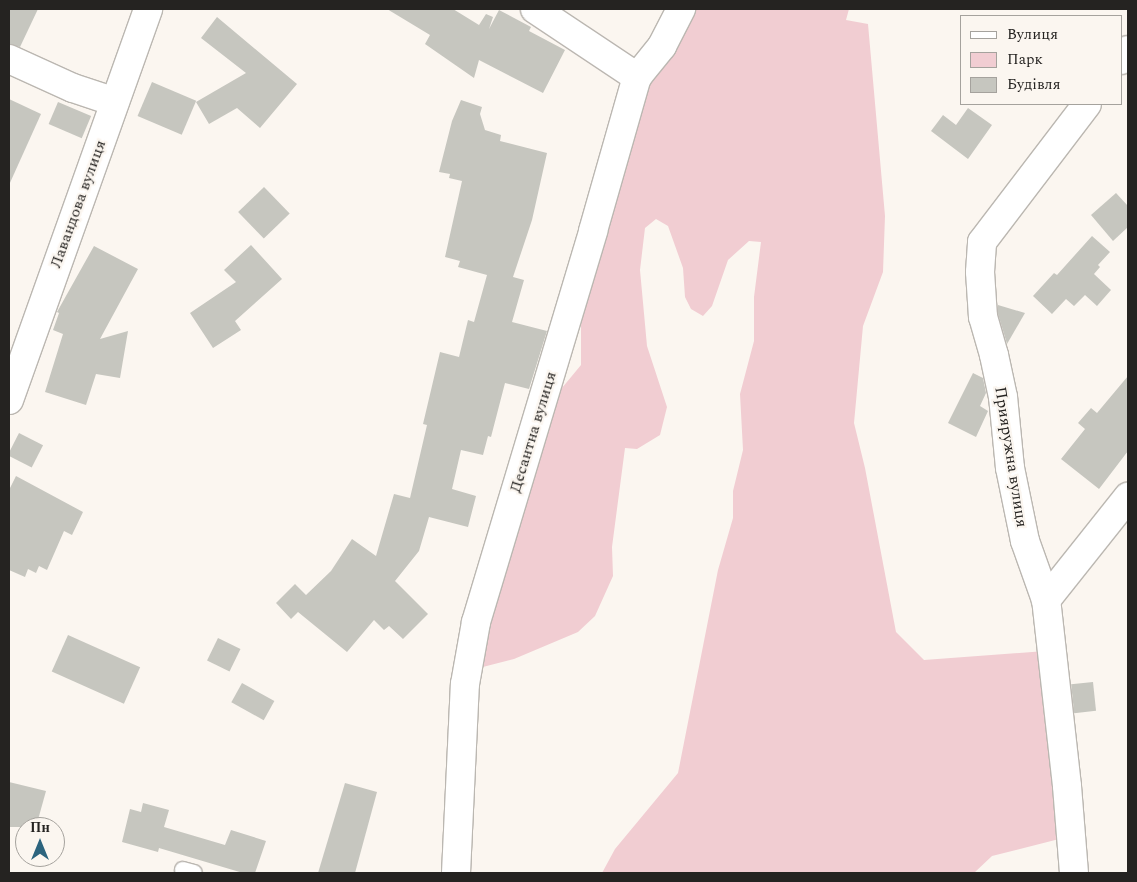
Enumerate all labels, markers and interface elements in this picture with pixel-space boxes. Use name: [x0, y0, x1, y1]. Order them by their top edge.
legend: [960, 15, 1122, 105]
text: Вулиця: [1007, 23, 1058, 46]
text: Парк: [1007, 48, 1043, 71]
text: Будівля: [1007, 73, 1061, 96]
street label: Лавандова вулиця: [46, 137, 110, 271]
street label: Десантна вулиця: [505, 369, 561, 495]
street label: Прияружна вулиця: [990, 385, 1032, 529]
north arrow: [15, 817, 65, 867]
text: Пн: [30, 817, 50, 838]

